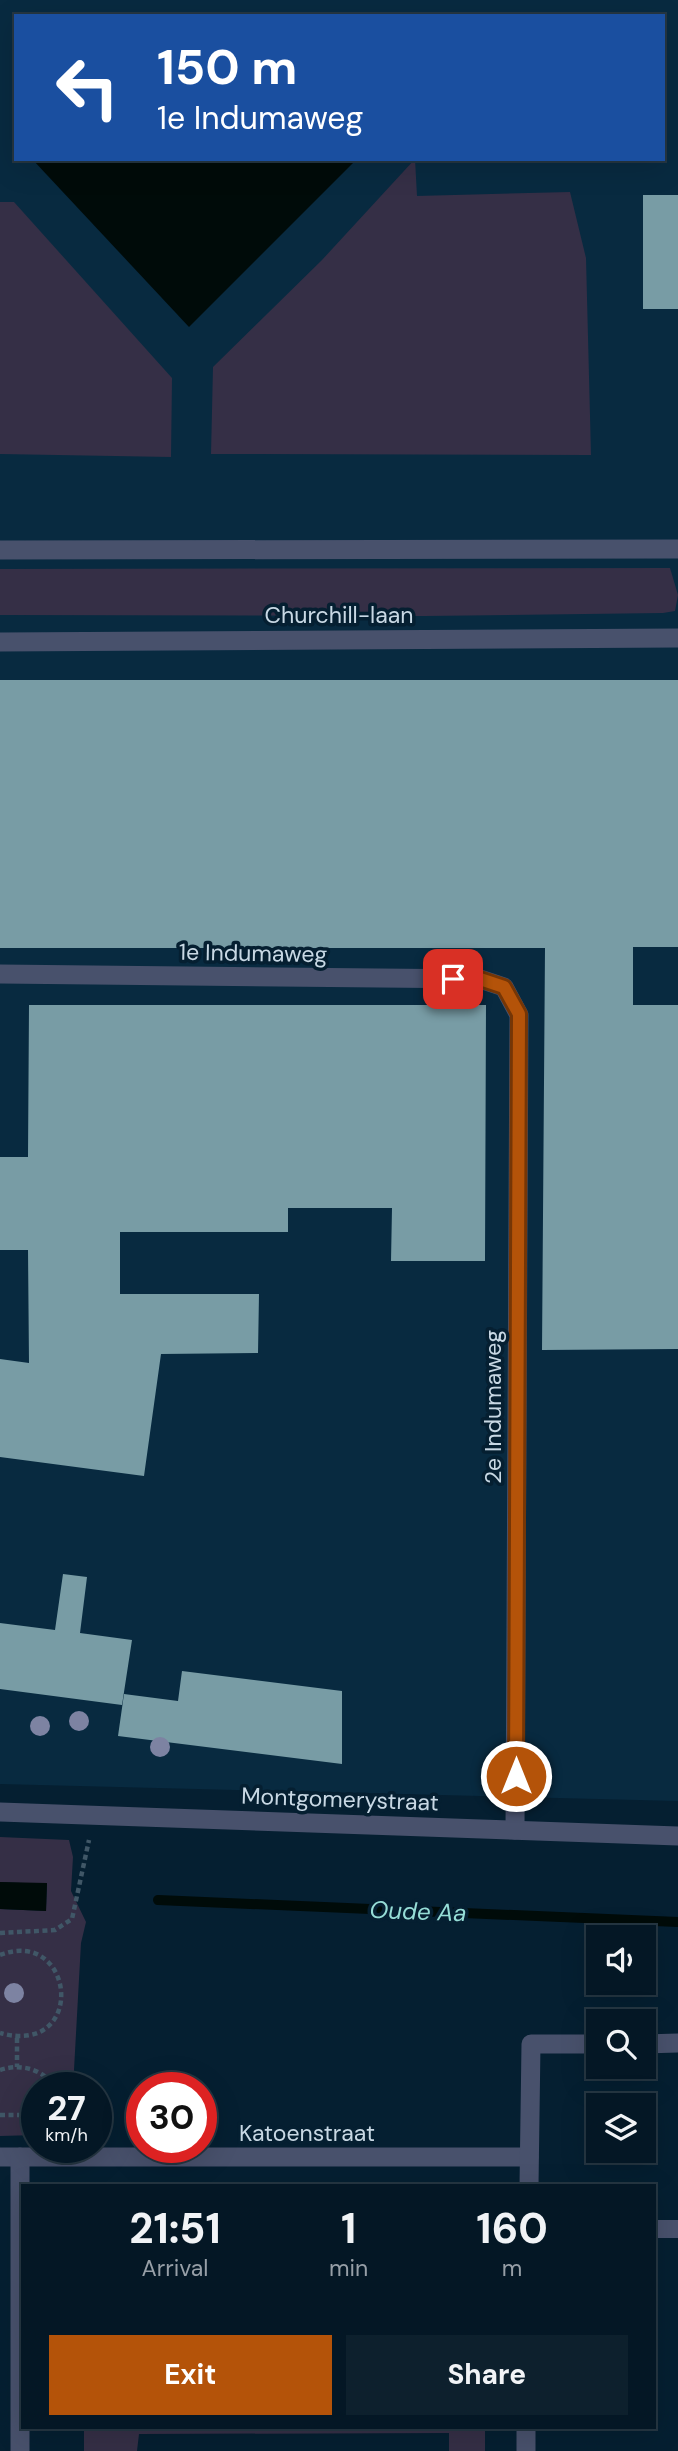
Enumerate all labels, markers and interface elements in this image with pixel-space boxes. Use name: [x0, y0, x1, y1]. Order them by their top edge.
text: 150 m: [157, 35, 297, 99]
icon: left: [42, 42, 133, 133]
text: 1e Indumaweg: [157, 97, 363, 139]
street label: Churchill-laan: [265, 600, 413, 630]
street label: 1e Indumaweg: [179, 937, 328, 969]
pin: [423, 949, 483, 1009]
icon: arrive: [434, 960, 472, 998]
street label: 2e Indumaweg: [478, 1330, 508, 1484]
position arrow: [479, 1739, 553, 1813]
street label: Montgomerystraat: [241, 1781, 439, 1817]
water label: Oude Aa: [369, 1894, 467, 1928]
map controls: [586, 1925, 656, 2163]
button: sound: [586, 1925, 656, 1995]
button: search: [586, 2009, 656, 2079]
speed limit sign: 30: [126, 2072, 217, 2163]
text: 27: [47, 2085, 86, 2131]
button: layers: [586, 2093, 656, 2163]
street label: Katoenstraat: [239, 2118, 375, 2148]
text: km/h: [45, 2123, 88, 2147]
text: 21:51: [129, 2201, 221, 2256]
text: 1: [341, 2201, 356, 2256]
text: 160: [476, 2201, 548, 2256]
text: Arrival: [141, 2253, 208, 2283]
text: min: [329, 2253, 368, 2283]
text: m: [502, 2253, 522, 2283]
button: Exit: [49, 2335, 332, 2415]
button: Share: [346, 2335, 628, 2415]

